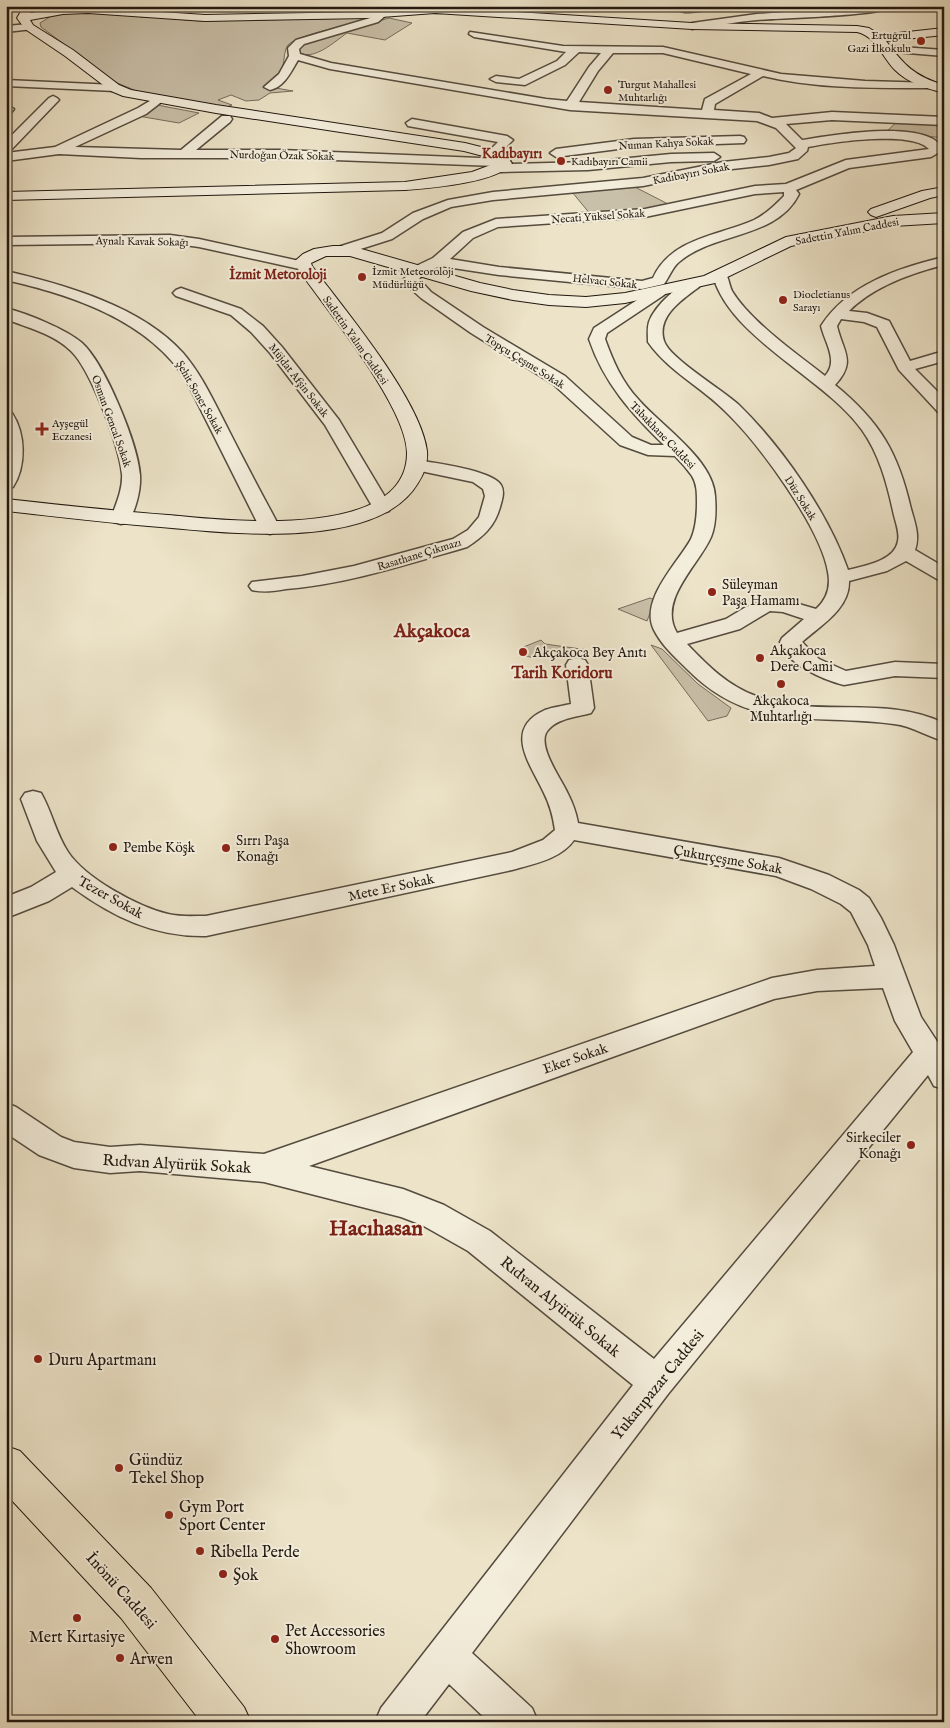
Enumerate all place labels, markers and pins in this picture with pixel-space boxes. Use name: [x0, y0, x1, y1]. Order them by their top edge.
place label: Ertuğrul Gazi İlkokulu: [847, 29, 911, 56]
marker: Ertuğrul Gazi İlkokulu: [915, 35, 927, 47]
place label: Turgut Mahallesi Muhtarlığı: [618, 78, 696, 105]
marker: Turgut Mahallesi Muhtarlığı: [602, 84, 614, 96]
marker: Kadıbayırı Camii: [555, 155, 567, 167]
place label: Kadıbayırı Camii: [571, 155, 648, 169]
place label: İzmit Meteoroloji Müdürlüğü: [372, 265, 454, 292]
marker: İzmit Meteoroloji Müdürlüğü: [356, 271, 368, 283]
place label: Diocletianus Sarayı: [793, 288, 850, 315]
marker: Diocletianus Sarayı: [777, 294, 789, 306]
place label: Ayşegül Eczanesi: [51, 417, 92, 444]
marker: Ayşegül Eczanesi: [36, 423, 48, 435]
place label: Süleyman Paşa Hamamı: [722, 576, 800, 610]
marker: Süleyman Paşa Hamamı: [706, 586, 718, 598]
place label: Akçakoca Dere Cami: [769, 642, 833, 676]
place label: Akçakoca Bey Anıtı: [532, 644, 647, 662]
marker: Akçakoca Bey Anıtı: [517, 646, 529, 658]
marker: Akçakoca Dere Cami: [754, 652, 766, 664]
marker: Akçakoca Muhtarlığı: [775, 678, 787, 690]
place label: Akçakoca Muhtarlığı: [750, 692, 813, 726]
place label: Sırrı Paşa Konağı: [236, 832, 290, 866]
place label: Pembe Köşk: [123, 839, 196, 857]
marker: Pembe Köşk: [107, 841, 119, 853]
marker: Sırrı Paşa Konağı: [220, 842, 232, 854]
place label: Sirkeciler Konağı: [846, 1129, 901, 1163]
marker: Sirkeciler Konağı: [905, 1139, 917, 1151]
place label: Duru Apartmanı: [48, 1351, 157, 1371]
marker: Duru Apartmanı: [32, 1353, 44, 1365]
place label: Gündüz Tekel Shop: [129, 1451, 205, 1489]
marker: Gündüz Tekel Shop: [113, 1462, 125, 1474]
place label: Gym Port Sport Center: [179, 1498, 265, 1536]
marker: Gym Port Sport Center: [163, 1509, 175, 1521]
place label: Ribella Perde: [210, 1543, 300, 1563]
marker: Ribella Perde: [194, 1545, 206, 1557]
place label: Şok: [233, 1566, 259, 1586]
marker: Şok: [217, 1568, 229, 1580]
marker: Mert Kırtasiye: [71, 1612, 83, 1624]
place label: Pet Accessories Showroom: [285, 1622, 386, 1660]
place label: Mert Kırtasiye: [29, 1628, 125, 1648]
marker: Pet Accessories Showroom: [269, 1633, 281, 1645]
place label: Arwen: [129, 1650, 173, 1670]
marker: Arwen: [114, 1652, 126, 1664]

